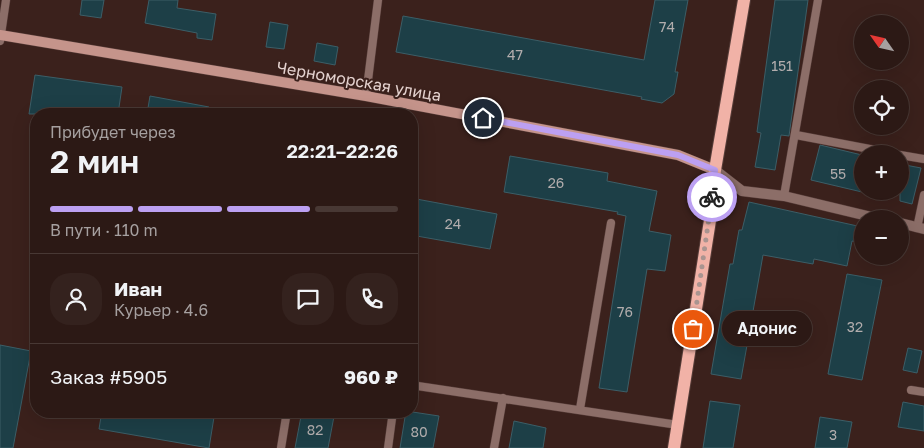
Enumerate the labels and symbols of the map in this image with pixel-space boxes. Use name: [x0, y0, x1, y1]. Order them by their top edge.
north arrow: [854, 15, 909, 70]
house number: 74: [659, 18, 675, 35]
house number: 47: [507, 46, 523, 63]
street label: Черноморская улица: [275, 57, 443, 105]
house number: 151: [771, 57, 793, 74]
pin: [462, 97, 504, 139]
house number: 55: [830, 165, 846, 182]
courier: [687, 172, 737, 222]
house number: 26: [548, 174, 564, 191]
house number: 24: [445, 215, 461, 232]
house number: 76: [617, 303, 633, 320]
pin: [672, 308, 714, 350]
callout: Адонис: [723, 312, 813, 346]
house number: 32: [847, 318, 863, 335]
house number: 82: [307, 421, 323, 438]
house number: 80: [410, 423, 428, 440]
house number: 3: [829, 426, 837, 443]

